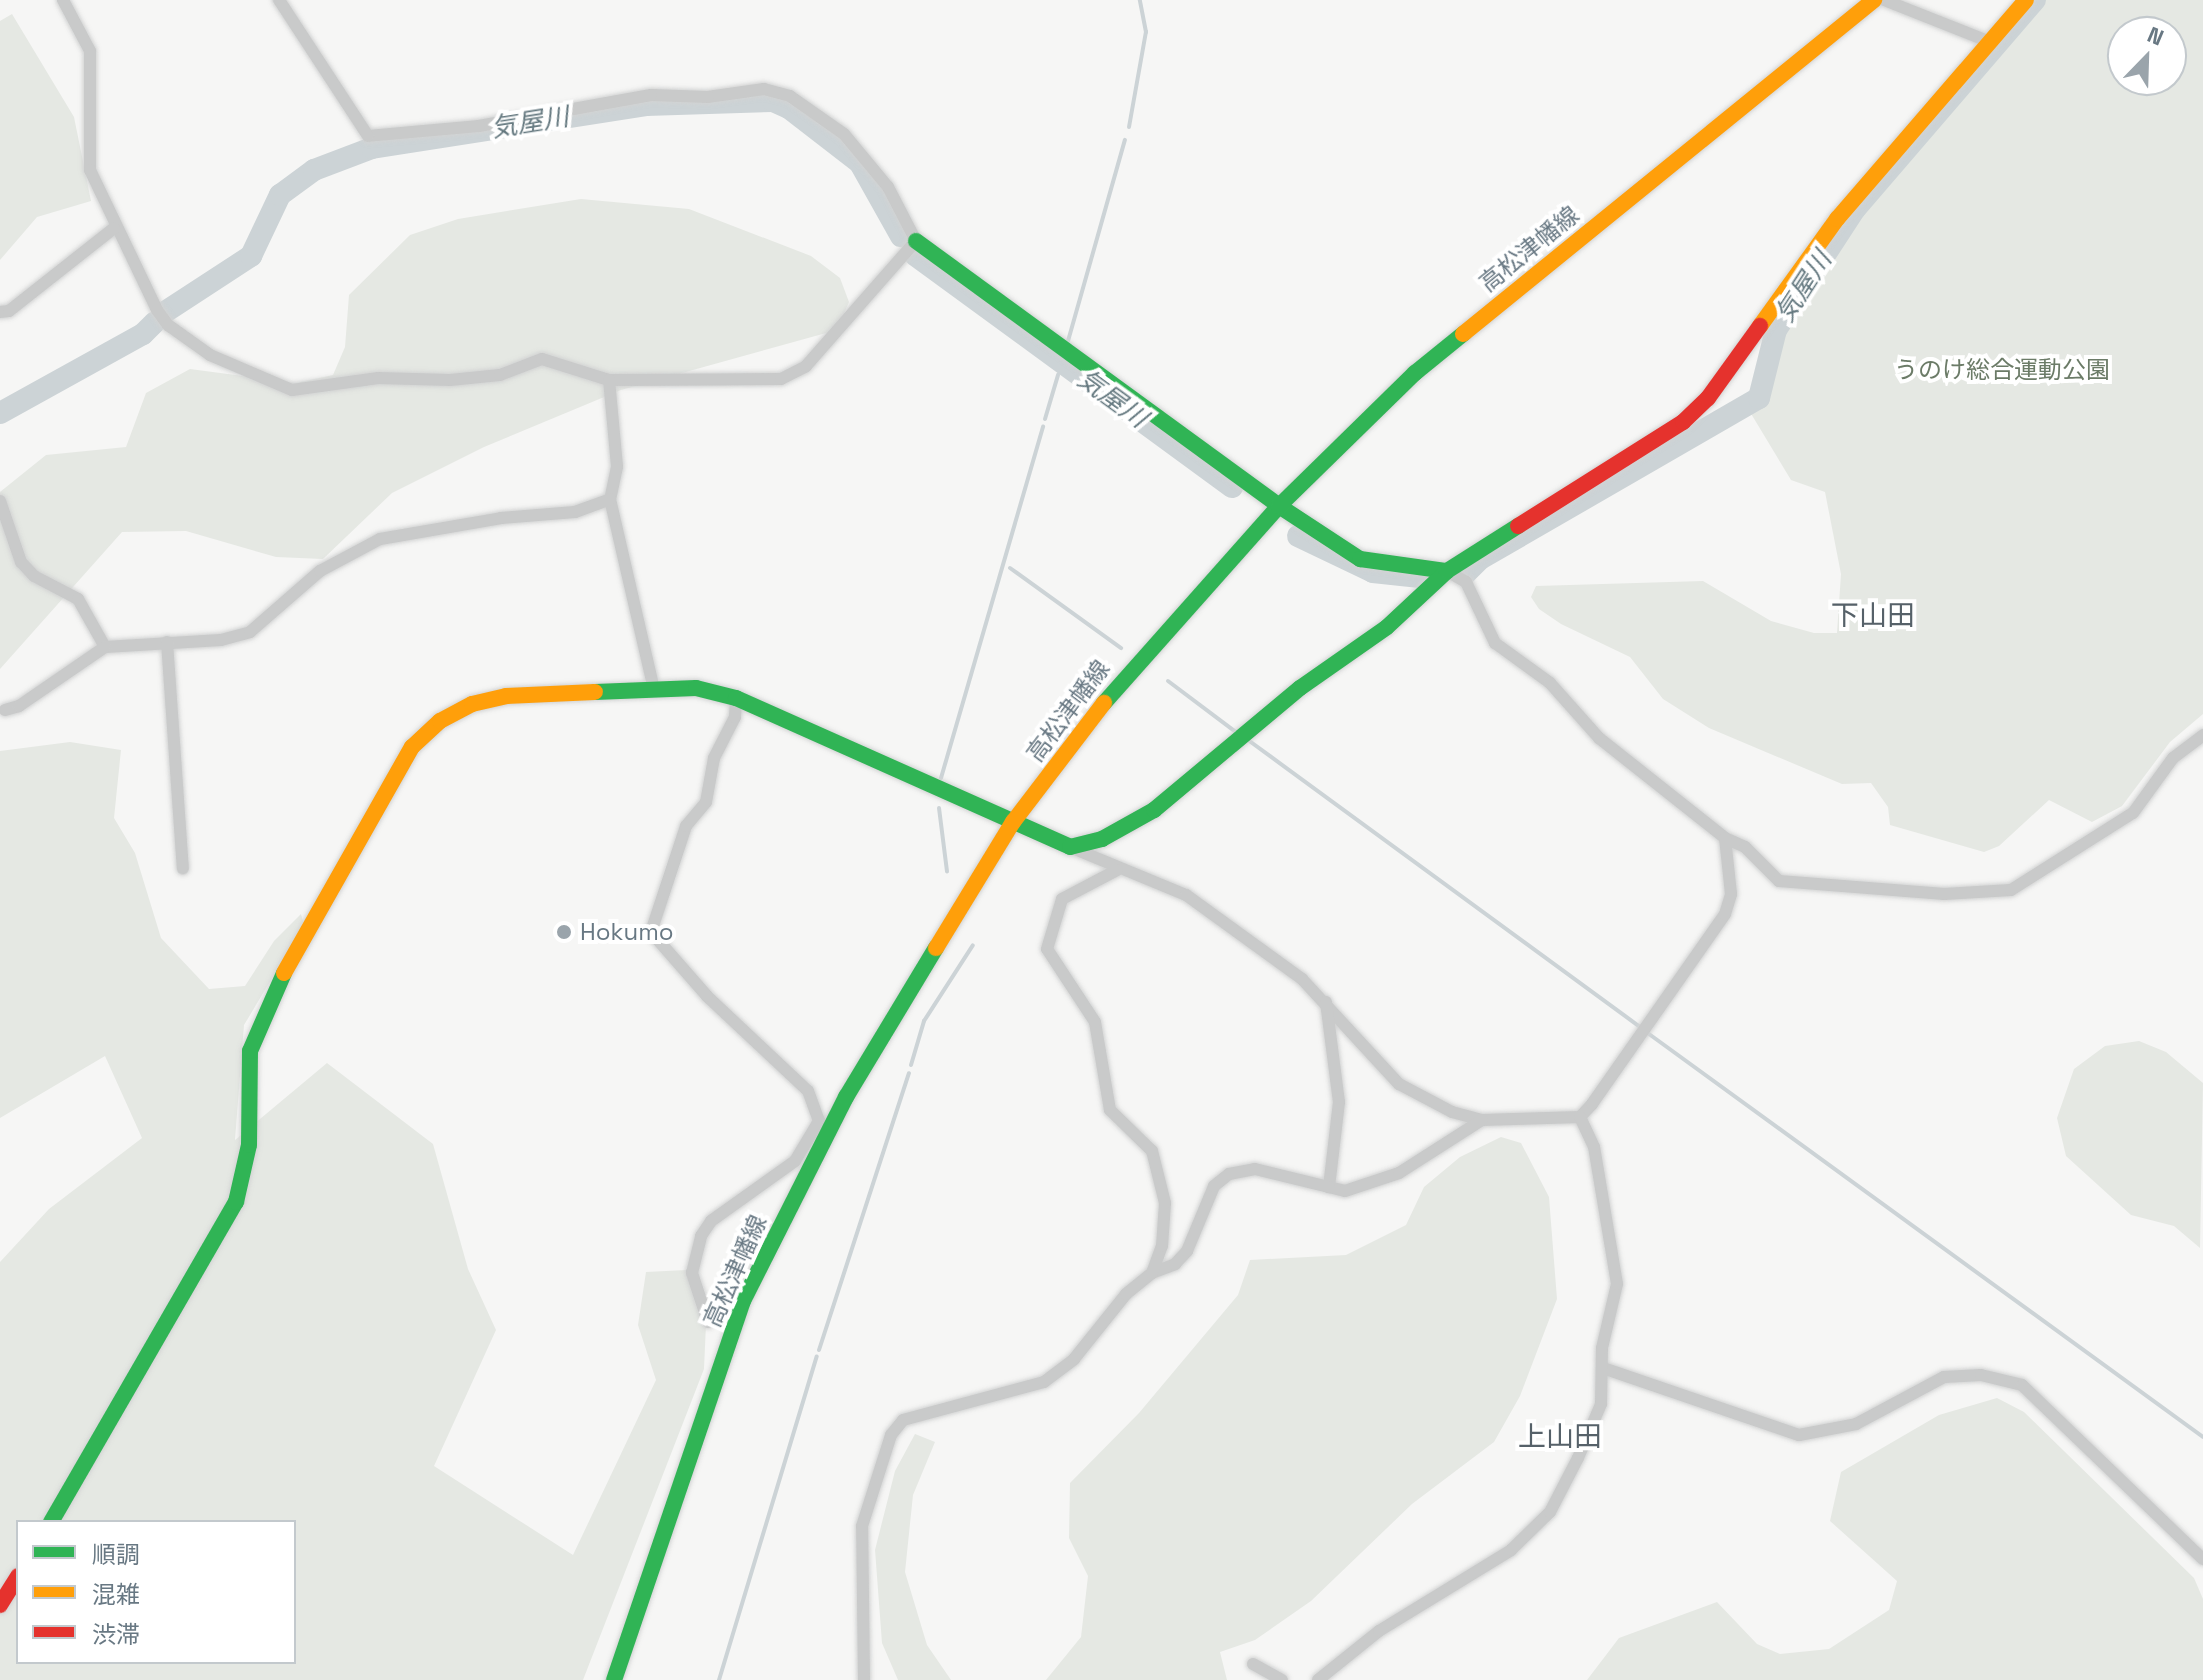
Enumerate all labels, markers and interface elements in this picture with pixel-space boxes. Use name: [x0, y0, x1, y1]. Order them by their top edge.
north arrow: [2107, 16, 2187, 96]
text: N: [2143, 20, 2168, 52]
water label: 気屋川: [489, 101, 571, 145]
street label: 高松津幡線: [1473, 200, 1585, 298]
water label: 気屋川: [1770, 246, 1838, 328]
park label: うのけ総合運動公園: [1894, 356, 2110, 384]
water label: 気屋川: [1071, 363, 1153, 435]
district label: 下山田: [1831, 598, 1915, 632]
street label: 高松津幡線: [1020, 654, 1116, 768]
place label: Hokumo: [580, 918, 674, 946]
marker: Hokumo: [555, 923, 573, 941]
street label: 高松津幡線: [697, 1210, 773, 1332]
district label: 上山田: [1518, 1419, 1602, 1453]
legend: [16, 1520, 296, 1664]
text: 順調: [92, 1539, 140, 1570]
text: 混雑: [92, 1579, 140, 1610]
text: 渋滞: [92, 1619, 140, 1650]

